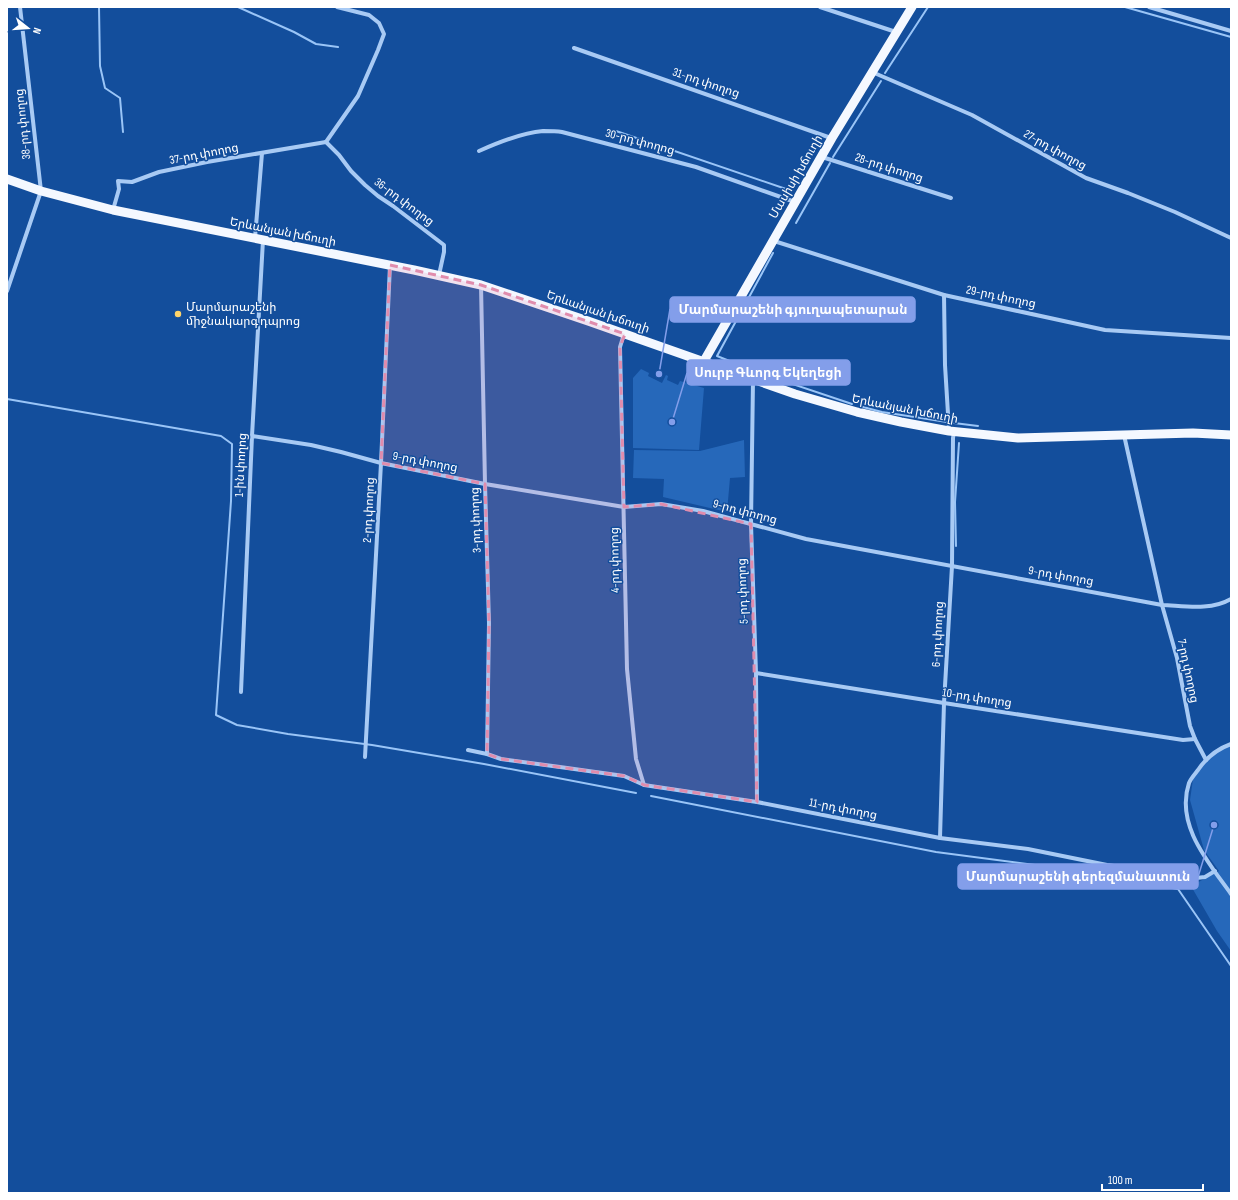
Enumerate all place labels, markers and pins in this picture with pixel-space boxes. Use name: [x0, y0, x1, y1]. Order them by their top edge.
callout: Մարմարաշենի գյուղապետարան: [670, 297, 915, 322]
place label: Մարմարաշենի միջնակարգ դպրոց: [186, 300, 300, 329]
marker: Մարմարաշենի միջնակարգ դպրոց: [173, 309, 183, 319]
callout: Սուրբ Գևորգ Եկեղեցի: [687, 360, 850, 385]
callout: Մարմարաշենի գերեզմանատուն: [958, 864, 1198, 889]

